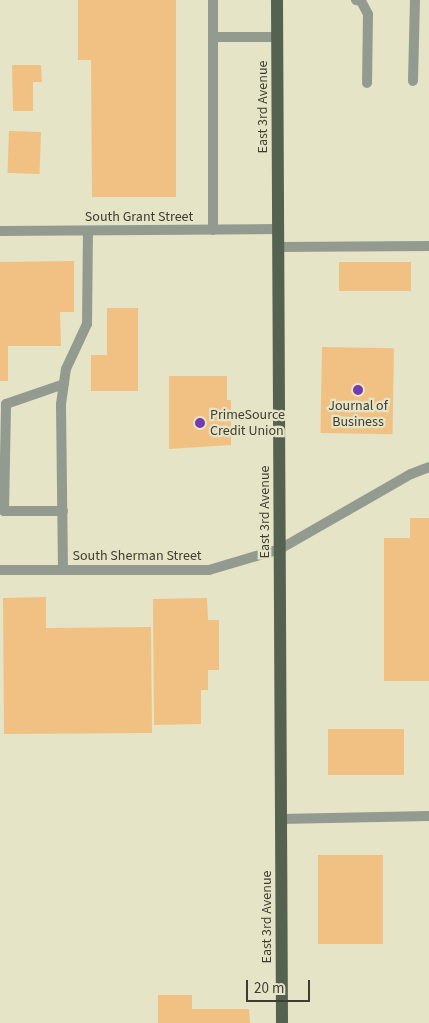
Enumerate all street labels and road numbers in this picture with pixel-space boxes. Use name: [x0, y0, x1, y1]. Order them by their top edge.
street label: East 3rd Avenue: [255, 61, 271, 153]
street label: South Grant Street: [85, 209, 193, 225]
street label: East 3rd Avenue: [257, 466, 273, 558]
street label: South Sherman Street: [73, 548, 201, 564]
street label: East 3rd Avenue: [259, 871, 275, 963]

